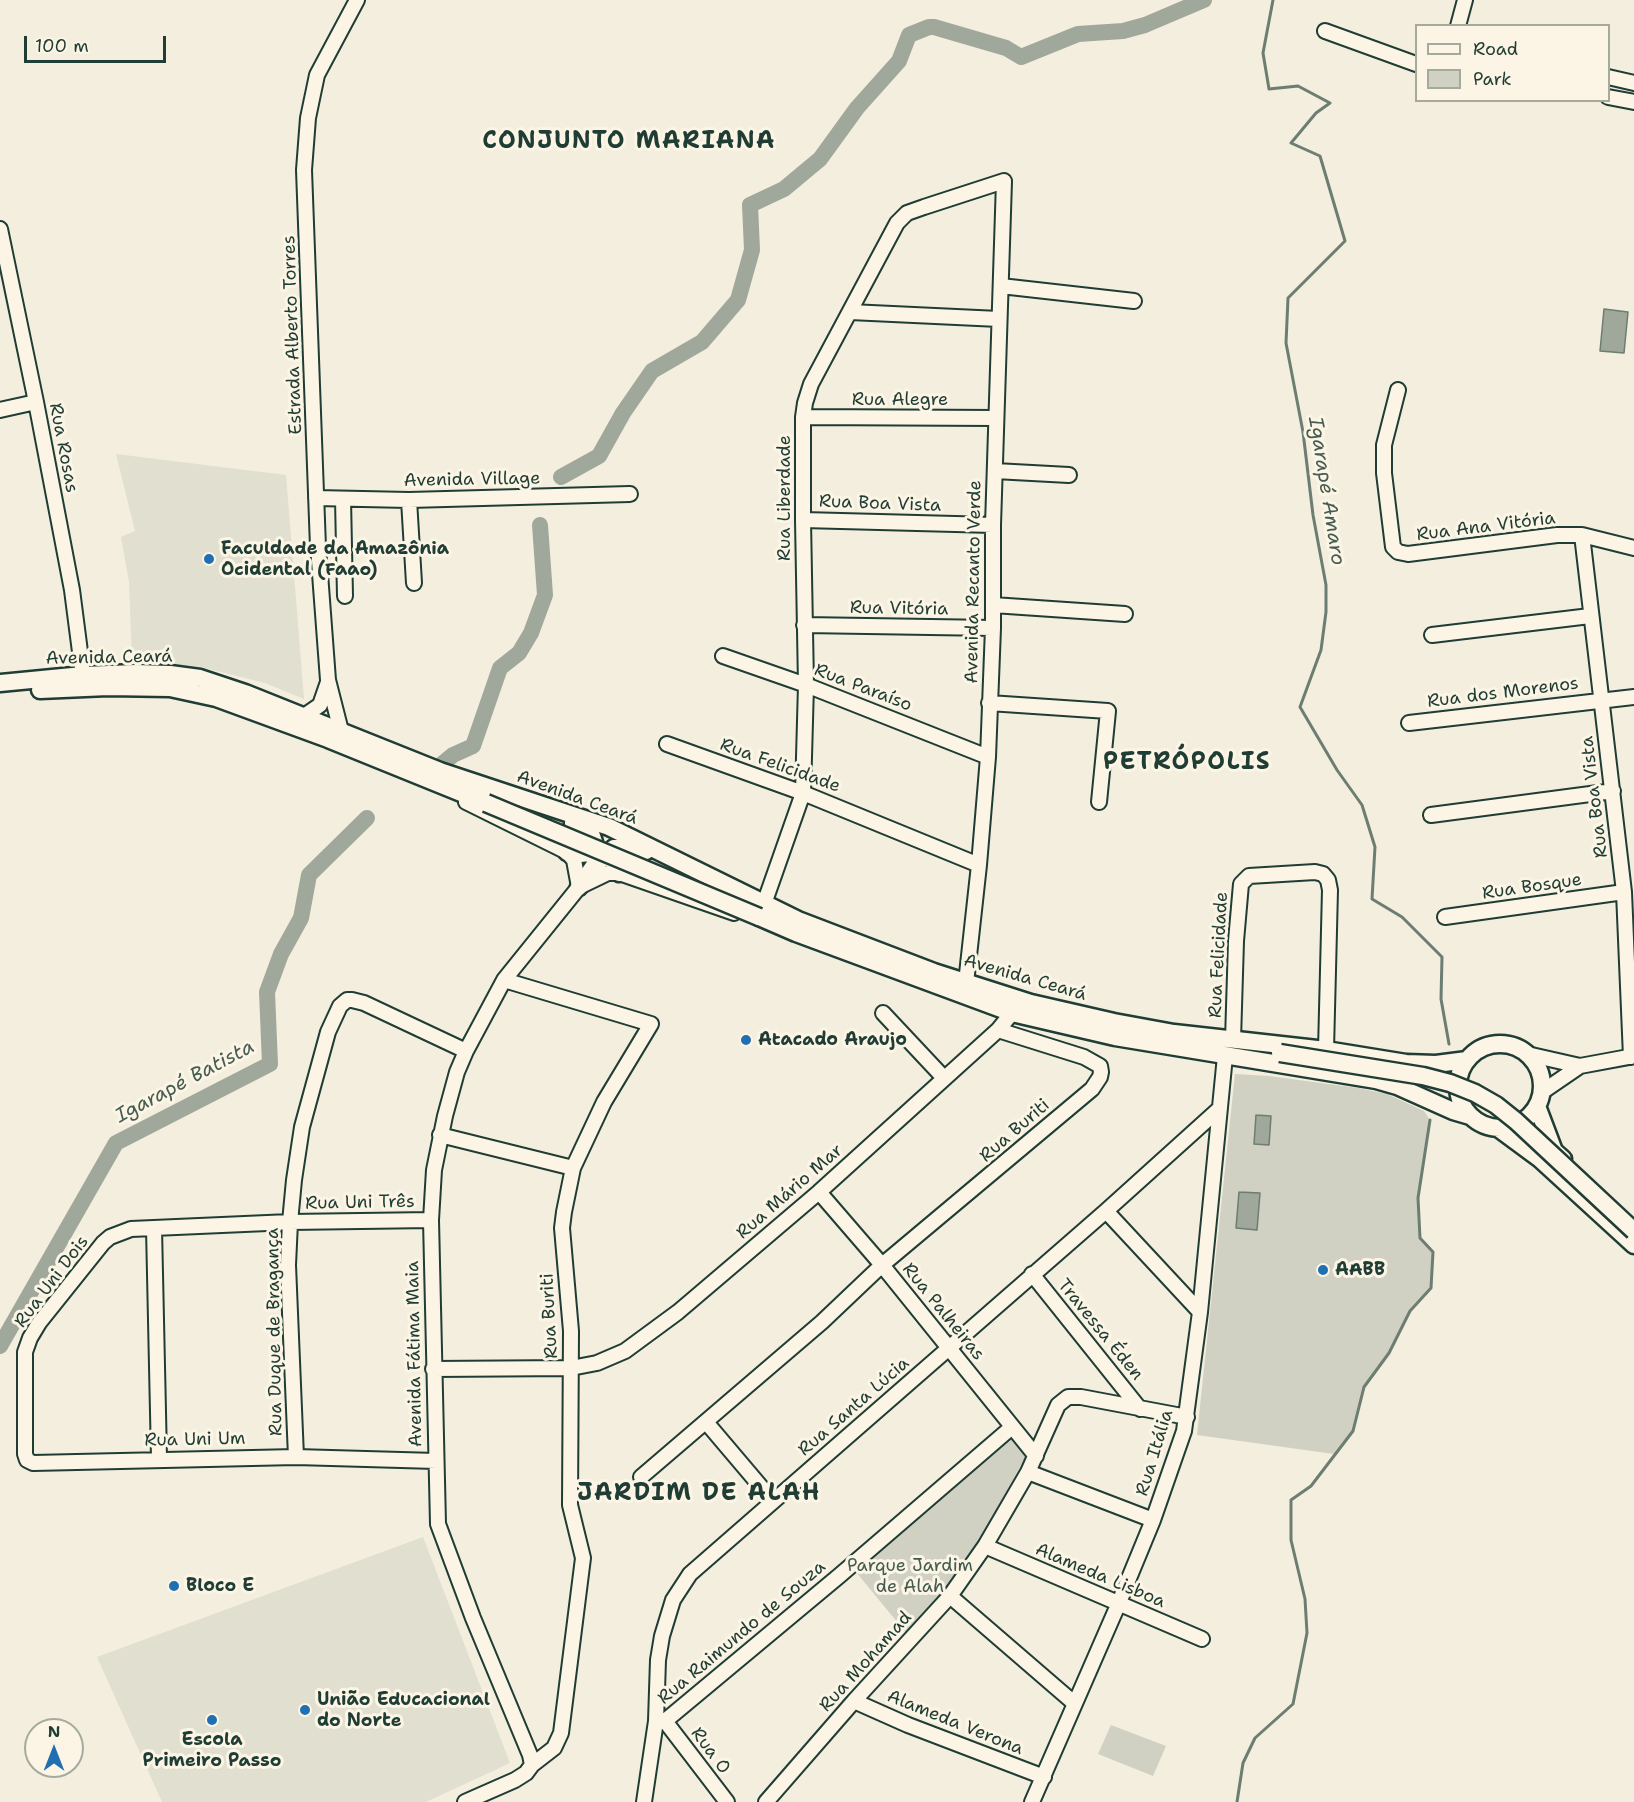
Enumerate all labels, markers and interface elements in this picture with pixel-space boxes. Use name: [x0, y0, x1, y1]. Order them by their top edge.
scale bar: [27, 24, 170, 62]
legend: [1415, 24, 1610, 102]
text: 100 m: [35, 34, 89, 58]
text: Road: [1473, 37, 1518, 61]
text: Park: [1473, 67, 1512, 91]
district label: CONJUNTO MARIANA: [482, 128, 776, 156]
street label: Estrada Alberto Torres: [279, 235, 307, 435]
street label: Rua Alegre: [852, 389, 948, 411]
street label: Rua Rosas: [44, 401, 82, 495]
water label: Igarapé Amaro: [1302, 415, 1350, 567]
street label: Rua Liberdade: [774, 435, 796, 561]
street label: Avenida Village: [404, 468, 540, 492]
street label: Avenida Recanto Verde: [961, 480, 987, 684]
street label: Rua Boa Vista: [818, 491, 942, 517]
street label: Rua Ana Vitória: [1415, 508, 1557, 546]
place label: Faculdade da Amazônia Ocidental (Faao): [221, 538, 449, 580]
marker: Faculdade da Amazônia Ocidental (Faao): [202, 552, 216, 566]
street label: Rua Vitória: [850, 597, 948, 621]
street label: Avenida Ceará: [45, 646, 173, 670]
street label: Rua Paraíso: [811, 660, 915, 716]
street label: Rua dos Morenos: [1426, 673, 1580, 713]
street label: Rua Felicidade: [717, 734, 843, 798]
street label: Rua Boa Vista: [1577, 735, 1613, 859]
district label: PETRÓPOLIS: [1103, 749, 1271, 777]
street label: Avenida Ceará: [514, 766, 640, 830]
street label: Rua Bosque: [1481, 869, 1583, 905]
street label: Rua Felicidade: [1205, 891, 1233, 1019]
street label: Avenida Ceará: [961, 950, 1089, 1006]
place label: Atacado Araujo: [758, 1029, 907, 1051]
marker: Atacado Araujo: [739, 1033, 753, 1047]
water label: Igarapé Batista: [111, 1035, 259, 1129]
street label: Rua Buriti: [976, 1095, 1054, 1167]
street label: Rua Mário Mar: [732, 1140, 848, 1244]
street label: Rua Uni Três: [305, 1191, 415, 1215]
street label: Rua Duque de Bragança: [262, 1228, 288, 1436]
street label: Rua Uni Dois: [10, 1232, 94, 1332]
street label: Rua Palheiras: [897, 1259, 989, 1365]
place label: AABB: [1335, 1259, 1385, 1281]
street label: Avenida Fátima Maia: [403, 1261, 427, 1447]
marker: AABB: [1316, 1263, 1330, 1277]
street label: Rua Buriti: [537, 1273, 563, 1359]
street label: Travessa Éden: [1053, 1275, 1147, 1385]
street label: Rua Santa Lúcia: [794, 1353, 914, 1461]
street label: Rua Itália: [1132, 1407, 1178, 1499]
street label: Rua Uni Um: [144, 1428, 246, 1452]
district label: JARDIM DE ALAH: [577, 1480, 821, 1508]
street label: Alameda Lisboa: [1032, 1539, 1168, 1613]
park label: Parque Jardim de Alah: [847, 1555, 973, 1598]
street label: Rua Raimundo de Souza: [654, 1557, 830, 1709]
place label: Bloco E: [186, 1575, 254, 1597]
marker: Bloco E: [167, 1579, 181, 1593]
street label: Rua Mohamad: [815, 1607, 917, 1717]
street label: Alameda Verona: [884, 1686, 1026, 1760]
place label: União Educacional do Norte: [317, 1689, 490, 1732]
marker: União Educacional do Norte: [298, 1703, 312, 1717]
marker: Escola Primeiro Passo: [205, 1713, 219, 1727]
north arrow: [24, 1718, 84, 1778]
text: N: [48, 1721, 60, 1742]
street label: Rua O: [686, 1724, 734, 1778]
place label: Escola Primeiro Passo: [143, 1729, 281, 1772]

